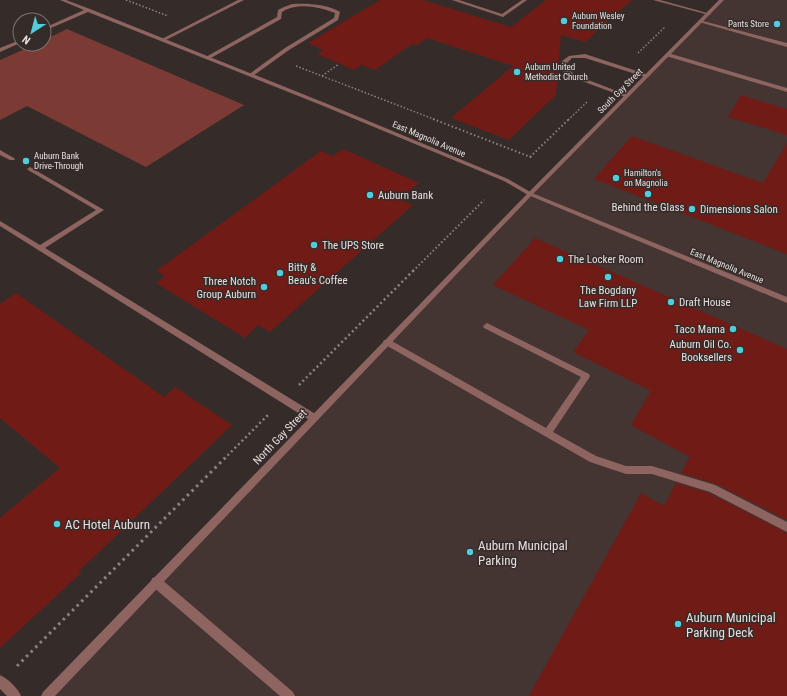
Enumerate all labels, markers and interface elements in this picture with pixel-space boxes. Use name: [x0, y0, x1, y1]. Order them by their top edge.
place label: Auburn Wesley Foundation: [572, 11, 625, 31]
north arrow: [12, 12, 52, 52]
marker: Auburn Wesley Foundation: [559, 16, 569, 26]
place label: Pants Store: [728, 19, 769, 29]
marker: Pants Store: [772, 19, 782, 29]
text: N: [20, 32, 33, 47]
place label: Auburn United Methodist Church: [525, 62, 588, 82]
street label: South Gay Street: [596, 66, 645, 115]
marker: Auburn United Methodist Church: [512, 67, 522, 77]
street label: East Magnolia Avenue: [391, 119, 467, 159]
place label: Auburn Bank Drive-Through: [34, 151, 84, 171]
marker: Auburn Bank Drive-Through: [21, 156, 31, 166]
place label: Hamilton's on Magnolia: [624, 168, 668, 188]
marker: Hamilton's on Magnolia: [611, 173, 621, 183]
place label: Auburn Bank: [378, 189, 433, 202]
marker: Behind the Glass: [643, 189, 653, 199]
marker: Auburn Bank: [365, 190, 375, 200]
place label: Behind the Glass: [612, 201, 684, 214]
place label: Dimensions Salon: [700, 203, 778, 216]
marker: Dimensions Salon: [687, 204, 697, 214]
place label: The UPS Store: [322, 239, 384, 252]
marker: The UPS Store: [309, 240, 319, 250]
street label: East Magnolia Avenue: [689, 247, 765, 285]
place label: The Locker Room: [568, 253, 644, 266]
marker: The Locker Room: [555, 254, 565, 264]
place label: Bitty & Beau's Coffee: [288, 261, 348, 287]
marker: Bitty & Beau's Coffee: [275, 268, 285, 278]
marker: The Bogdany Law Firm LLP: [603, 272, 613, 282]
place label: Three Notch Group Auburn: [196, 275, 256, 301]
marker: Three Notch Group Auburn: [259, 282, 269, 292]
place label: The Bogdany Law Firm LLP: [579, 284, 637, 310]
place label: Draft House: [679, 296, 731, 309]
marker: Draft House: [666, 297, 676, 307]
place label: Taco Mama: [674, 323, 725, 336]
marker: Taco Mama: [728, 324, 738, 334]
place label: Auburn Oil Co. Booksellers: [670, 338, 732, 364]
marker: Auburn Oil Co. Booksellers: [735, 345, 745, 355]
street label: North Gay Street: [250, 407, 310, 467]
place label: AC Hotel Auburn: [65, 517, 150, 532]
marker: AC Hotel Auburn: [52, 519, 62, 529]
place label: Auburn Municipal Parking: [478, 538, 568, 568]
marker: Auburn Municipal Parking: [465, 547, 475, 557]
place label: Auburn Municipal Parking Deck: [686, 610, 776, 640]
marker: Auburn Municipal Parking Deck: [673, 619, 683, 629]

